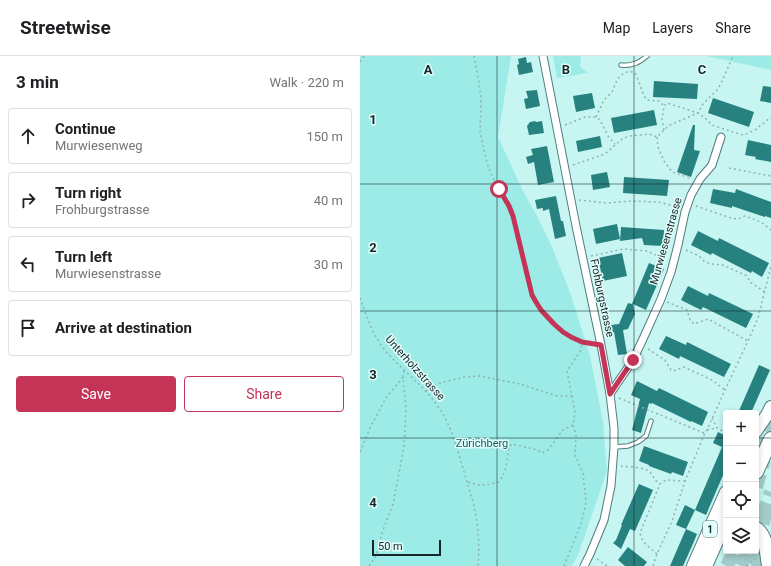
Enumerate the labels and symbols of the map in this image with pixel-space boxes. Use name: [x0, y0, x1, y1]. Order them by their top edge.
text: A: [424, 62, 433, 77]
text: B: [562, 62, 570, 77]
text: C: [698, 62, 707, 77]
text: 1: [369, 112, 377, 127]
route start: [490, 180, 508, 198]
street label: Murwiesenstrasse: [647, 196, 685, 286]
text: 2: [369, 240, 377, 255]
street label: Frohburgstrasse: [587, 258, 617, 339]
street label: Unterholzstrasse: [382, 333, 448, 403]
route end: [624, 351, 642, 369]
text: 3: [369, 367, 377, 382]
park label: Zürichberg: [456, 437, 508, 450]
text: 4: [369, 495, 377, 510]
road number: 1: [703, 521, 717, 537]
scale bar: [372, 538, 441, 557]

